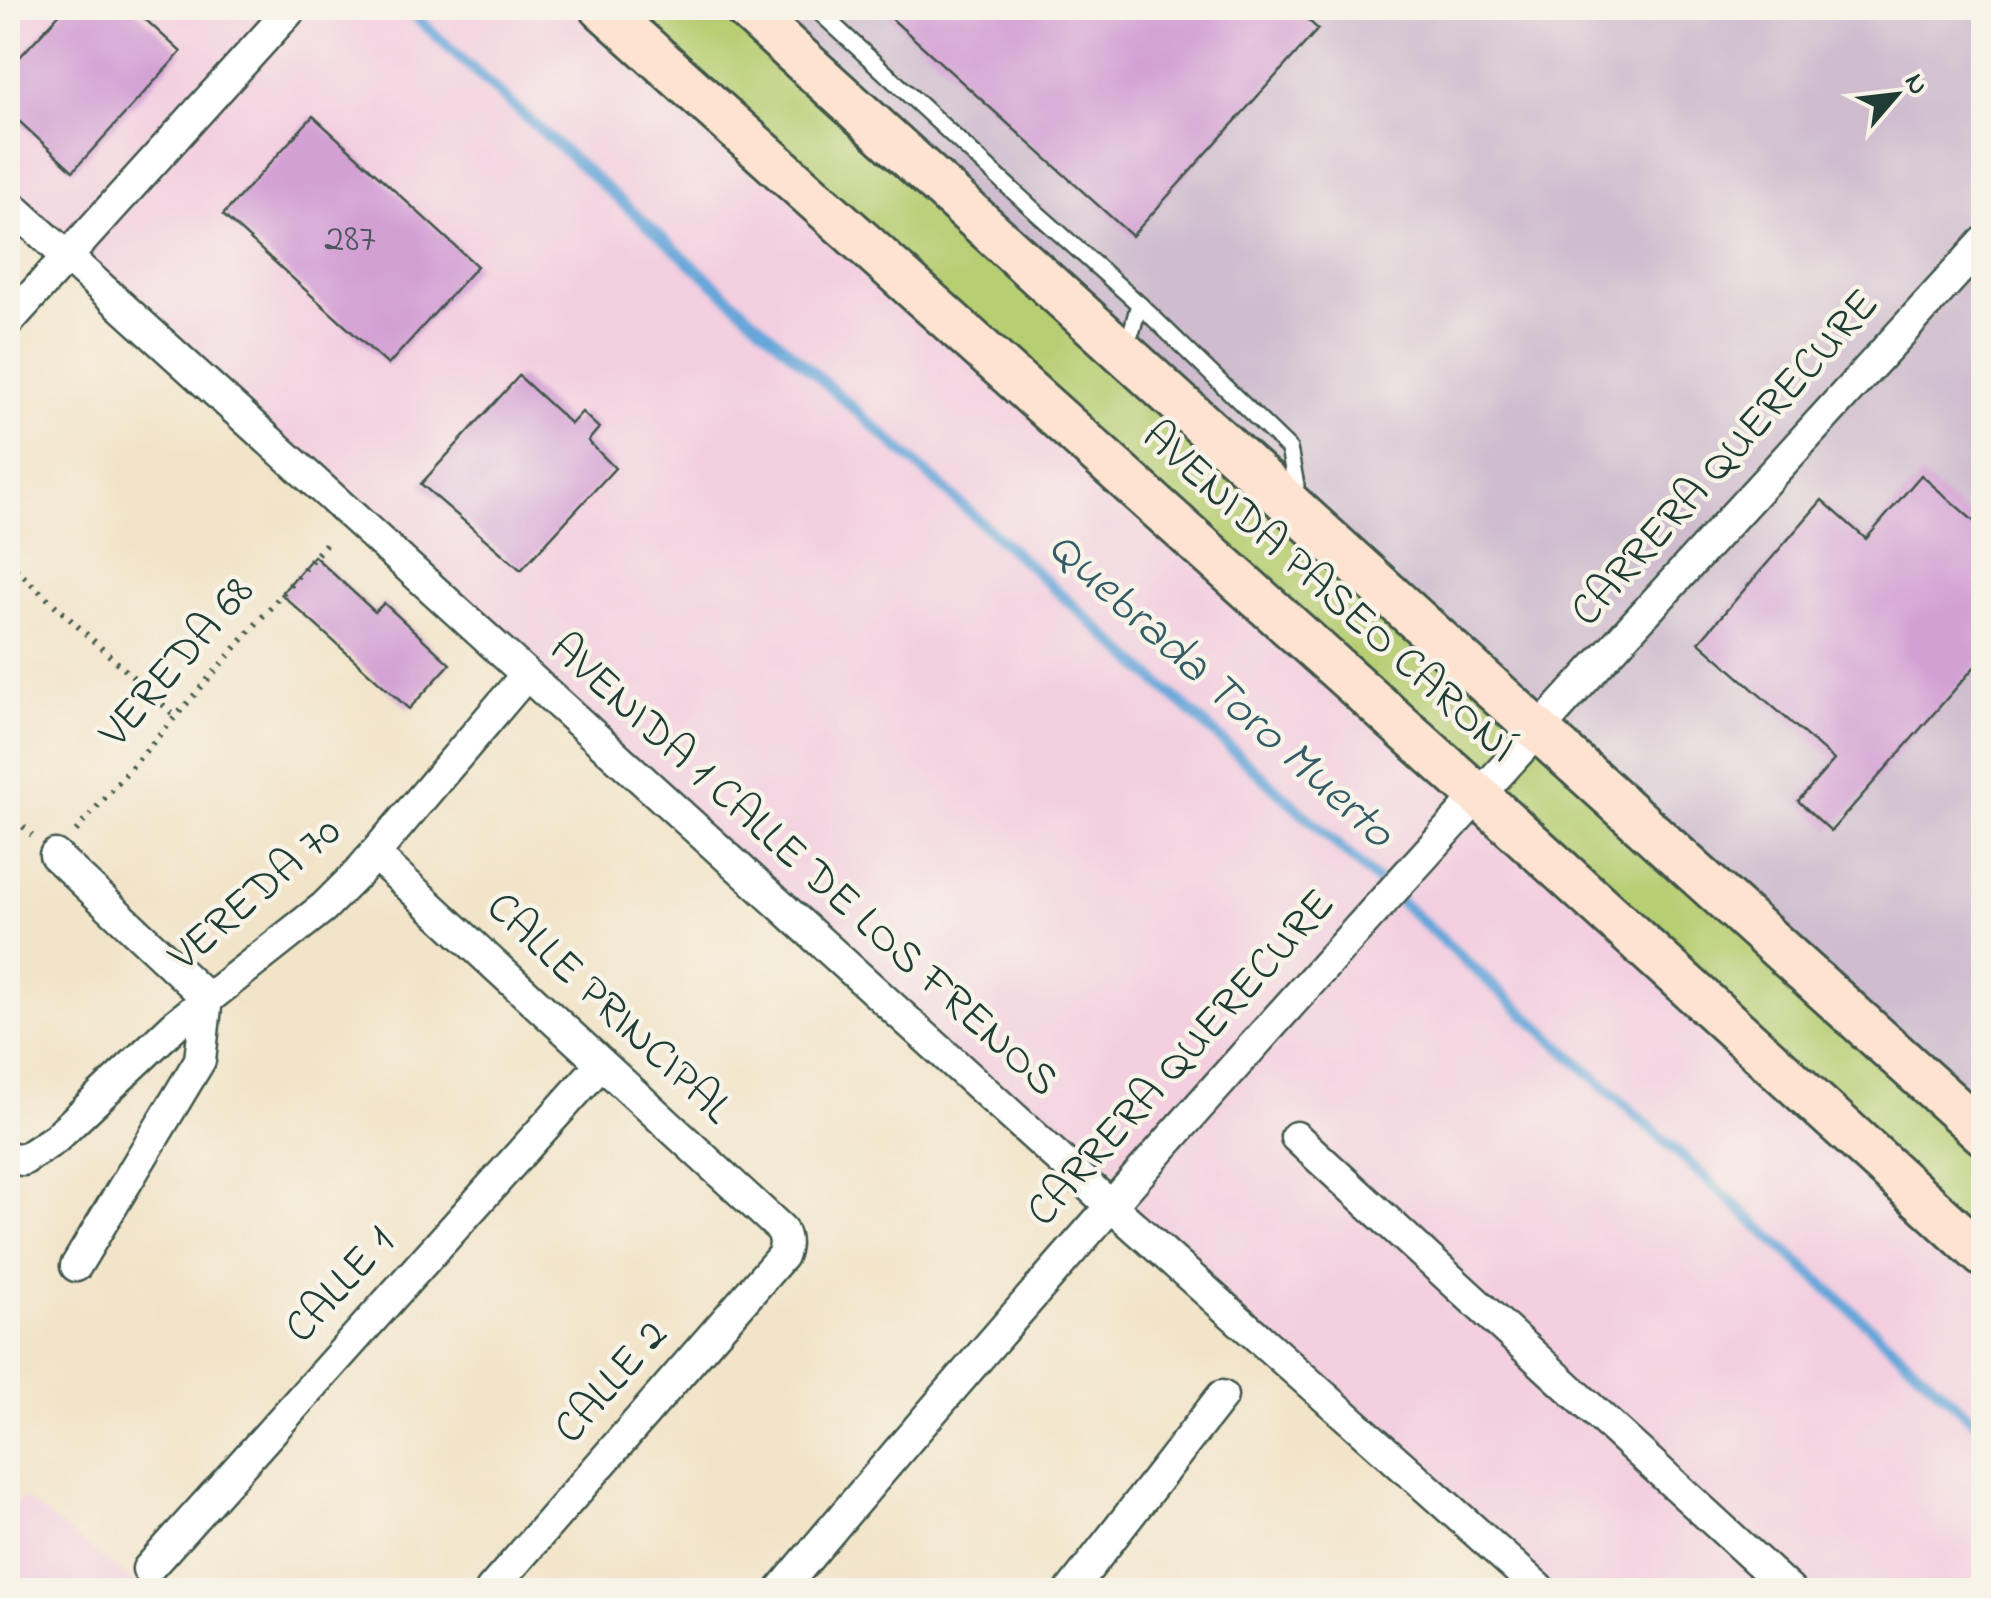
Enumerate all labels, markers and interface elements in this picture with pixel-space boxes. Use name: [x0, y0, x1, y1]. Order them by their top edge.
north arrow: [1846, 45, 1946, 145]
text: N: [1892, 67, 1938, 103]
house number: 287: [324, 211, 376, 270]
street label: CARRERA QUERECURE: [1556, 275, 1896, 643]
street label: AVENIDA PASEO CARONÍ: [1126, 406, 1530, 780]
water label: Quebrada Toro Muerto: [1030, 515, 1411, 868]
street label: VEREDA 68: [84, 562, 272, 764]
street label: AVENIDA 1 CALLE DE LOS FRENOS: [533, 618, 1073, 1114]
street label: VEREDA 70: [154, 801, 357, 990]
street label: CARRERA QUERECURE: [1012, 875, 1352, 1243]
street label: CALLE PRINCIPAL: [470, 877, 746, 1141]
street label: CALLE 1: [270, 1212, 412, 1360]
street label: CALLE 2: [539, 1306, 685, 1460]

